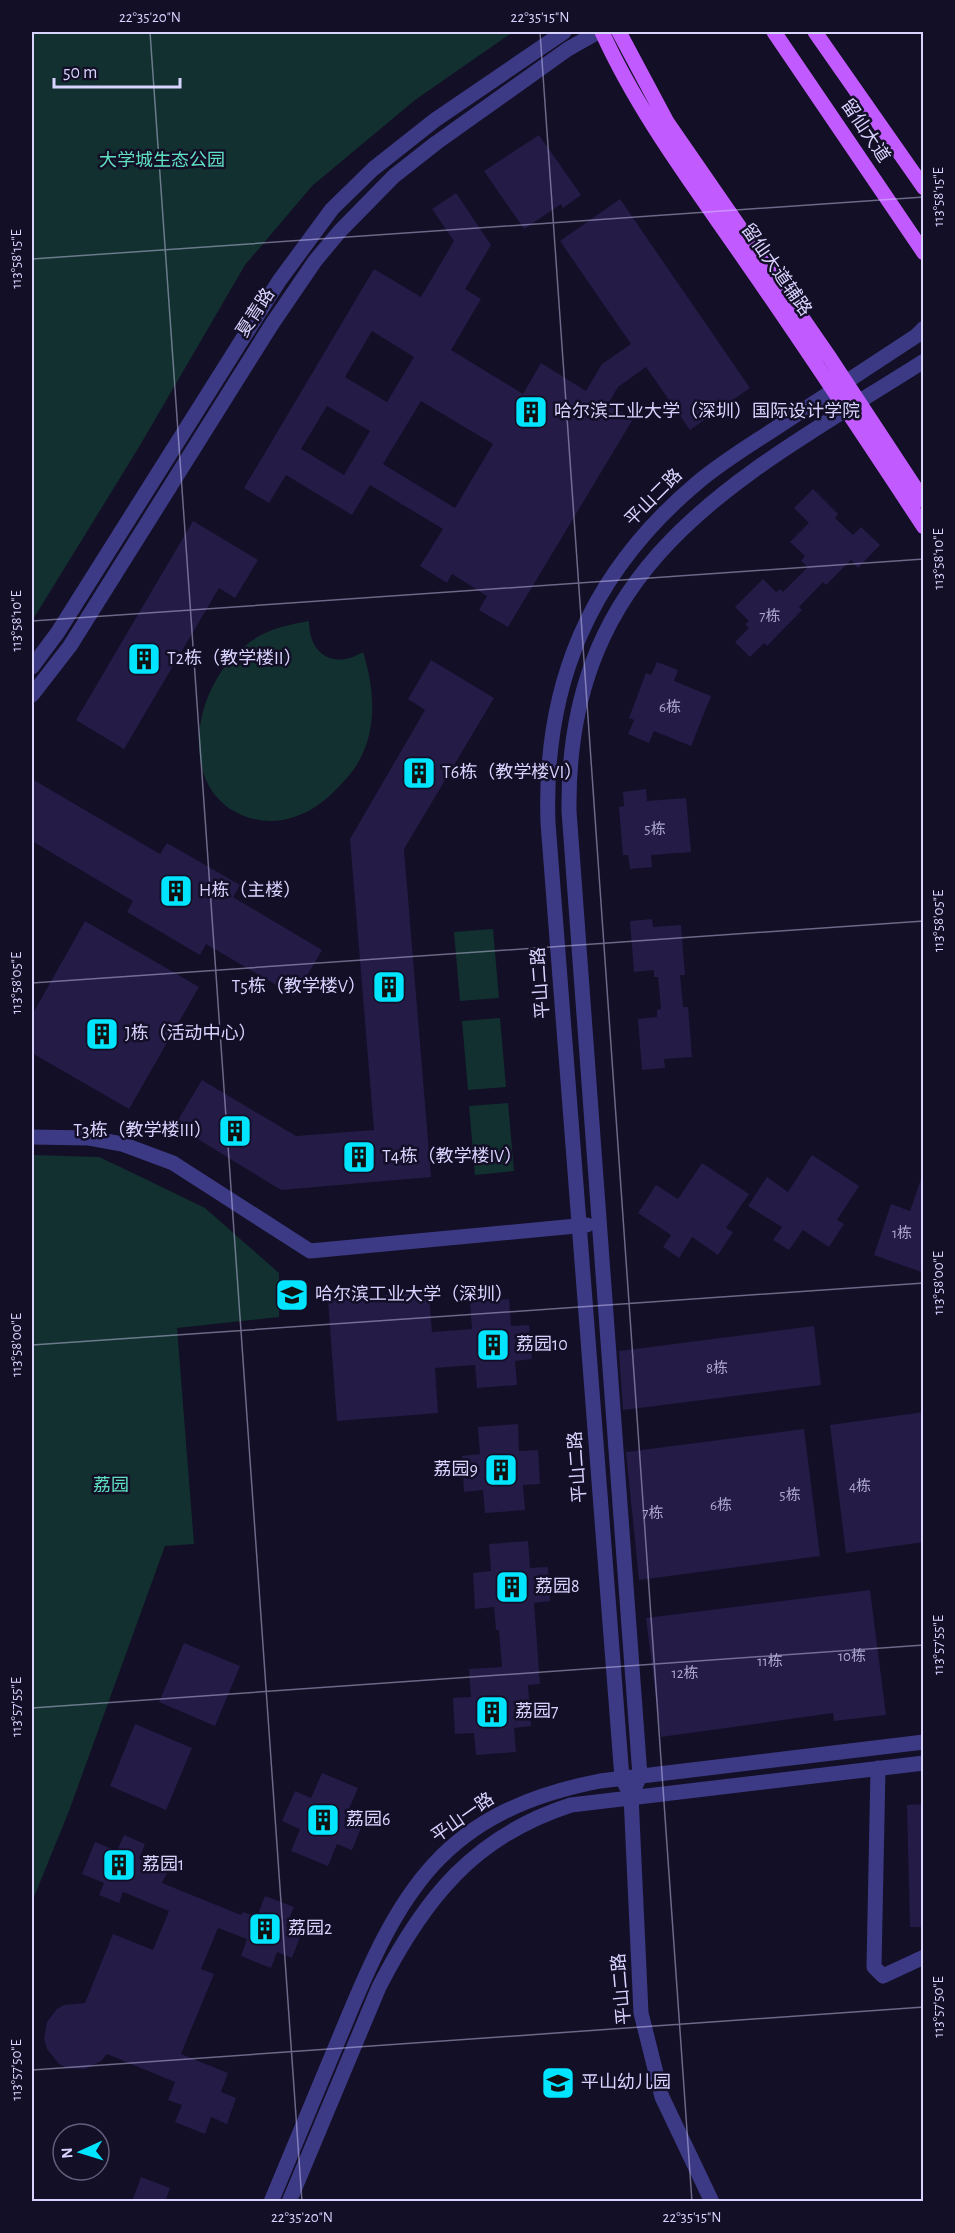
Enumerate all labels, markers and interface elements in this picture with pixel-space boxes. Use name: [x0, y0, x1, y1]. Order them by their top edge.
text: 22°35'20"N: [119, 10, 181, 25]
text: 22°35'15"N: [511, 10, 569, 25]
scale bar: [54, 51, 180, 89]
text: 50 m: [63, 64, 97, 82]
street label: 留仙大道: [837, 95, 894, 166]
park label: 大学城生态公园: [99, 150, 225, 170]
text: 113°58'15"E: [931, 167, 946, 227]
street label: 留仙大道辅路: [738, 219, 816, 319]
text: 113°58'15"E: [9, 229, 24, 289]
street label: 夏青路: [232, 284, 278, 341]
building icon: 哈尔滨工业大学（深圳）国际设计学院: [513, 394, 549, 430]
place label: 哈尔滨工业大学（深圳）国际设计学院: [554, 401, 860, 421]
street label: 平山二路: [621, 465, 686, 530]
text: 113°58'10"E: [931, 528, 946, 590]
text: 113°58'10"E: [9, 590, 24, 652]
house number: 7栋: [759, 607, 781, 624]
building icon: T2栋（教学楼II）: [126, 641, 162, 677]
place label: T2栋（教学楼II）: [167, 648, 302, 668]
house number: 6栋: [659, 698, 681, 715]
building icon: T6栋（教学楼VI）: [401, 755, 437, 791]
place label: T6栋（教学楼VI）: [442, 762, 582, 782]
house number: 5栋: [644, 820, 666, 837]
building icon: H栋（主楼）: [158, 873, 194, 909]
place label: H栋（主楼）: [199, 880, 301, 900]
text: 113°58'05"E: [931, 890, 946, 952]
street label: 平山二路: [528, 946, 552, 1020]
text: 113°58'05"E: [9, 952, 24, 1014]
building icon: T5栋（教学楼V）: [371, 969, 407, 1005]
place label: T5栋（教学楼V）: [232, 976, 366, 996]
building icon: J栋（活动中心）: [84, 1016, 120, 1052]
place label: J栋（活动中心）: [125, 1023, 257, 1043]
building icon: T3栋（教学楼III）: [217, 1113, 253, 1149]
place label: T3栋（教学楼III）: [73, 1120, 212, 1140]
building icon: T4栋（教学楼IV）: [341, 1139, 377, 1175]
place label: T4栋（教学楼IV）: [382, 1146, 522, 1166]
house number: 1栋: [892, 1224, 912, 1241]
text: 113°58'00"E: [931, 1251, 946, 1315]
school or university icon: 哈尔滨工业大学（深圳）: [274, 1277, 310, 1313]
place label: 哈尔滨工业大学（深圳）: [315, 1284, 513, 1304]
text: 113°58'00"E: [9, 1313, 24, 1377]
building icon: 荔园10: [475, 1327, 511, 1363]
place label: 荔园10: [516, 1334, 568, 1354]
house number: 8栋: [706, 1359, 728, 1376]
street label: 平山二路: [565, 1430, 589, 1504]
building icon: 荔园9: [483, 1452, 519, 1488]
place label: 荔园9: [434, 1459, 478, 1479]
park label: 荔园: [93, 1475, 129, 1495]
house number: 4栋: [849, 1477, 871, 1494]
house number: 5栋: [779, 1486, 801, 1503]
house number: 6栋: [710, 1496, 732, 1513]
house number: 7栋: [642, 1504, 664, 1521]
building icon: 荔园8: [494, 1569, 530, 1605]
place label: 荔园8: [535, 1576, 580, 1596]
text: 113°57'55"E: [931, 1615, 946, 1675]
house number: 10栋: [838, 1647, 866, 1664]
house number: 11栋: [757, 1652, 783, 1669]
house number: 12栋: [672, 1664, 699, 1681]
text: 113°57'55"E: [9, 1677, 24, 1737]
building icon: 荔园7: [474, 1694, 510, 1730]
place label: 荔园7: [515, 1701, 559, 1721]
street label: 平山一路: [427, 1788, 498, 1846]
building icon: 荔园6: [305, 1802, 341, 1838]
place label: 荔园6: [346, 1809, 390, 1829]
building icon: 荔园1: [101, 1847, 137, 1883]
place label: 荔园1: [142, 1854, 184, 1874]
building icon: 荔园2: [247, 1911, 283, 1947]
place label: 荔园2: [288, 1918, 332, 1938]
street label: 平山二路: [608, 1952, 634, 2026]
text: 113°57'50"E: [931, 1976, 946, 2038]
text: 113°57'50"E: [9, 2039, 24, 2101]
school or university icon: 平山幼儿园: [540, 2065, 576, 2101]
place label: 平山幼儿园: [581, 2072, 671, 2092]
north arrow: [51, 2122, 111, 2182]
text: N: [59, 2147, 75, 2159]
text: 22°35'20"N: [271, 2210, 333, 2225]
text: 22°35'15"N: [663, 2210, 721, 2225]

